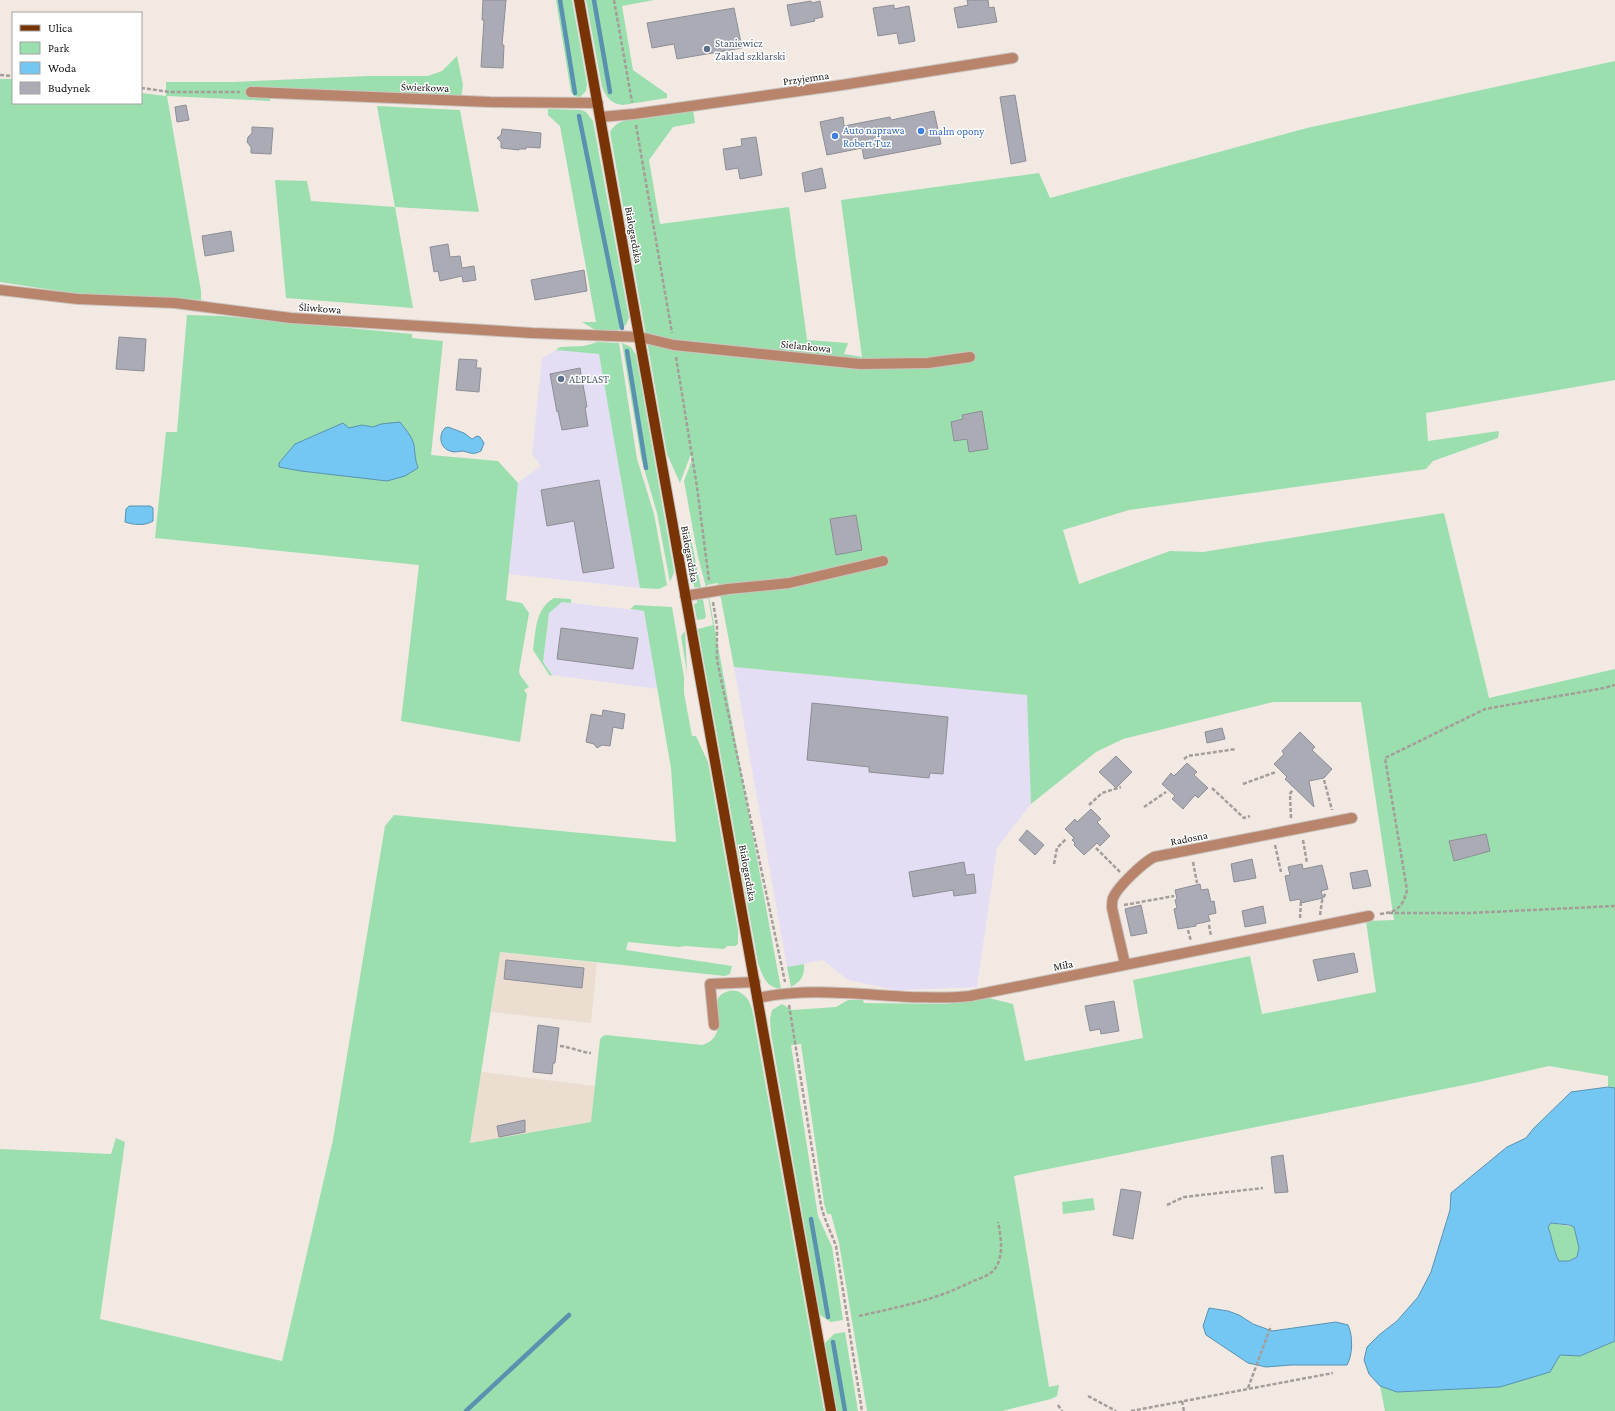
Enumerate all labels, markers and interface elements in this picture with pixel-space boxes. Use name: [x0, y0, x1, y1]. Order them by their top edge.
legend: [12, 12, 142, 104]
text: Ulica: [48, 21, 73, 35]
place label: Staniewicz Zakład szklarski: [715, 37, 786, 62]
text: Park: [48, 41, 70, 55]
marker: Staniewicz Zakład szklarski: [702, 44, 712, 54]
text: Woda: [48, 61, 77, 75]
street label: Przyjemna: [782, 69, 830, 88]
street label: Świerkowa: [401, 80, 449, 94]
text: Budynek: [48, 81, 91, 95]
place label: Auto naprawa Robert Tuz: [843, 124, 905, 149]
place label: malm opony: [929, 125, 985, 138]
marker: malm opony: [916, 126, 926, 136]
marker: Auto naprawa Robert Tuz: [830, 131, 840, 141]
street label: Białogardzka: [622, 206, 645, 264]
street label: Śliwkowa: [298, 301, 342, 315]
street label: Sielankowa: [780, 337, 832, 355]
place label: ALPLAST: [569, 373, 609, 385]
marker: ALPLAST: [556, 374, 566, 384]
street label: Białogardzka: [678, 525, 701, 583]
street label: Radosna: [1169, 829, 1209, 847]
street label: Białogardzka: [736, 844, 759, 902]
street label: Miła: [1052, 957, 1074, 973]

